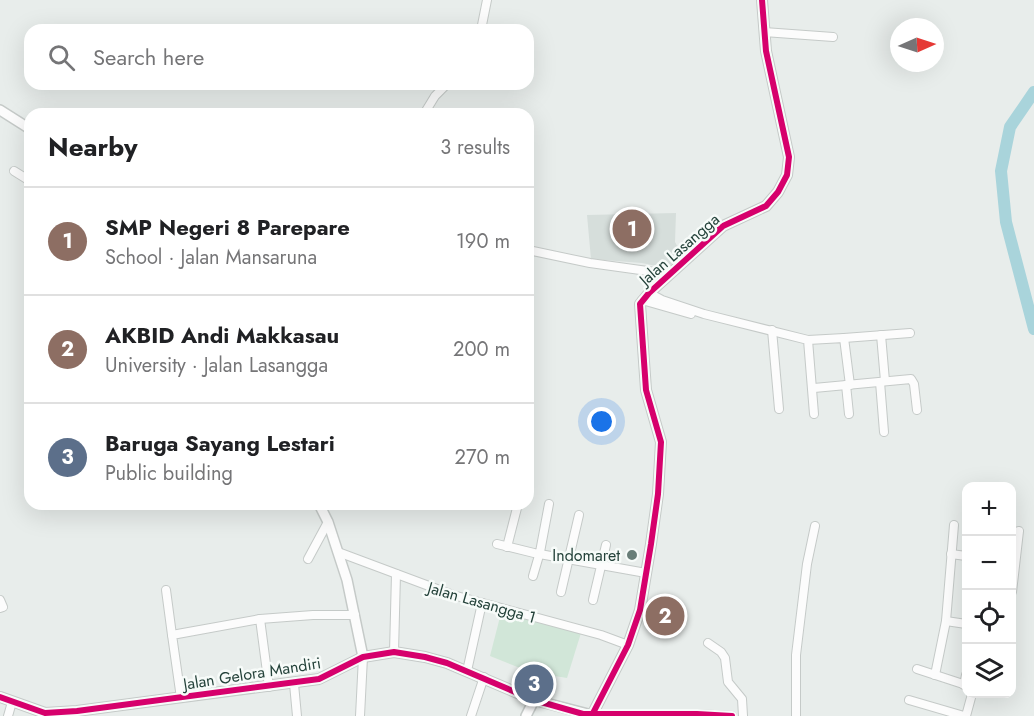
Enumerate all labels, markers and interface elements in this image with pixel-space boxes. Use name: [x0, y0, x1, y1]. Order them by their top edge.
north arrow: [890, 18, 944, 72]
search box: [24, 24, 534, 90]
icon: search: [45, 41, 78, 74]
text: Search here: [93, 41, 204, 73]
text: Nearby: [48, 128, 137, 166]
text: 3 results: [440, 133, 510, 162]
pin: 1: [612, 206, 652, 252]
street label: Jalan Lasangga: [633, 208, 724, 292]
text: SMP Negeri 8 Parepare: [105, 211, 350, 243]
text: 1: [62, 227, 73, 256]
text: 190 m: [456, 227, 510, 256]
text: School · Jalan Mansaruna: [105, 243, 317, 272]
text: AKBID Andi Makkasau: [105, 319, 339, 351]
text: 2: [61, 335, 74, 364]
text: 200 m: [453, 335, 510, 364]
text: University · Jalan Lasangga: [105, 351, 328, 380]
your location: [587, 407, 616, 436]
text: Baruga Sayang Lestari: [105, 427, 335, 459]
text: 3: [61, 443, 74, 472]
text: 270 m: [455, 443, 510, 472]
text: Public building: [105, 459, 233, 488]
map controls: [962, 482, 1016, 698]
button: +: [962, 482, 1016, 536]
button: −: [962, 536, 1016, 590]
place label: Indomaret: [552, 544, 620, 567]
marker: Indomaret: [625, 548, 639, 562]
street label: Jalan Lasangga 1: [423, 576, 539, 629]
button: locate: [962, 590, 1016, 644]
pin: 2: [646, 594, 684, 638]
button: layers: [962, 644, 1016, 698]
street label: Jalan Gelora Mandiri: [180, 651, 323, 696]
pin: 3: [514, 662, 554, 706]

